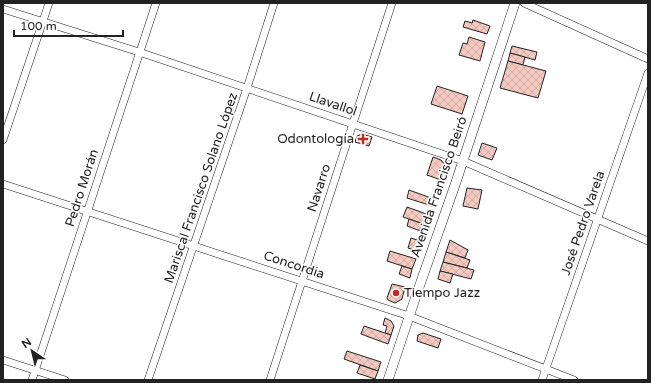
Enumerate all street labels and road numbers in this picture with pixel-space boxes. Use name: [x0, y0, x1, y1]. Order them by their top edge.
street label: Llavallol: [307, 88, 359, 120]
street label: Mariscal Francisco Solano López: [161, 91, 241, 285]
street label: Avenida Francisco Beiró: [407, 114, 471, 260]
street label: Pedro Morán: [62, 147, 102, 229]
street label: Navarro: [304, 162, 334, 214]
street label: José Pedro Varela: [558, 169, 608, 277]
street label: Concordia: [262, 248, 326, 282]

